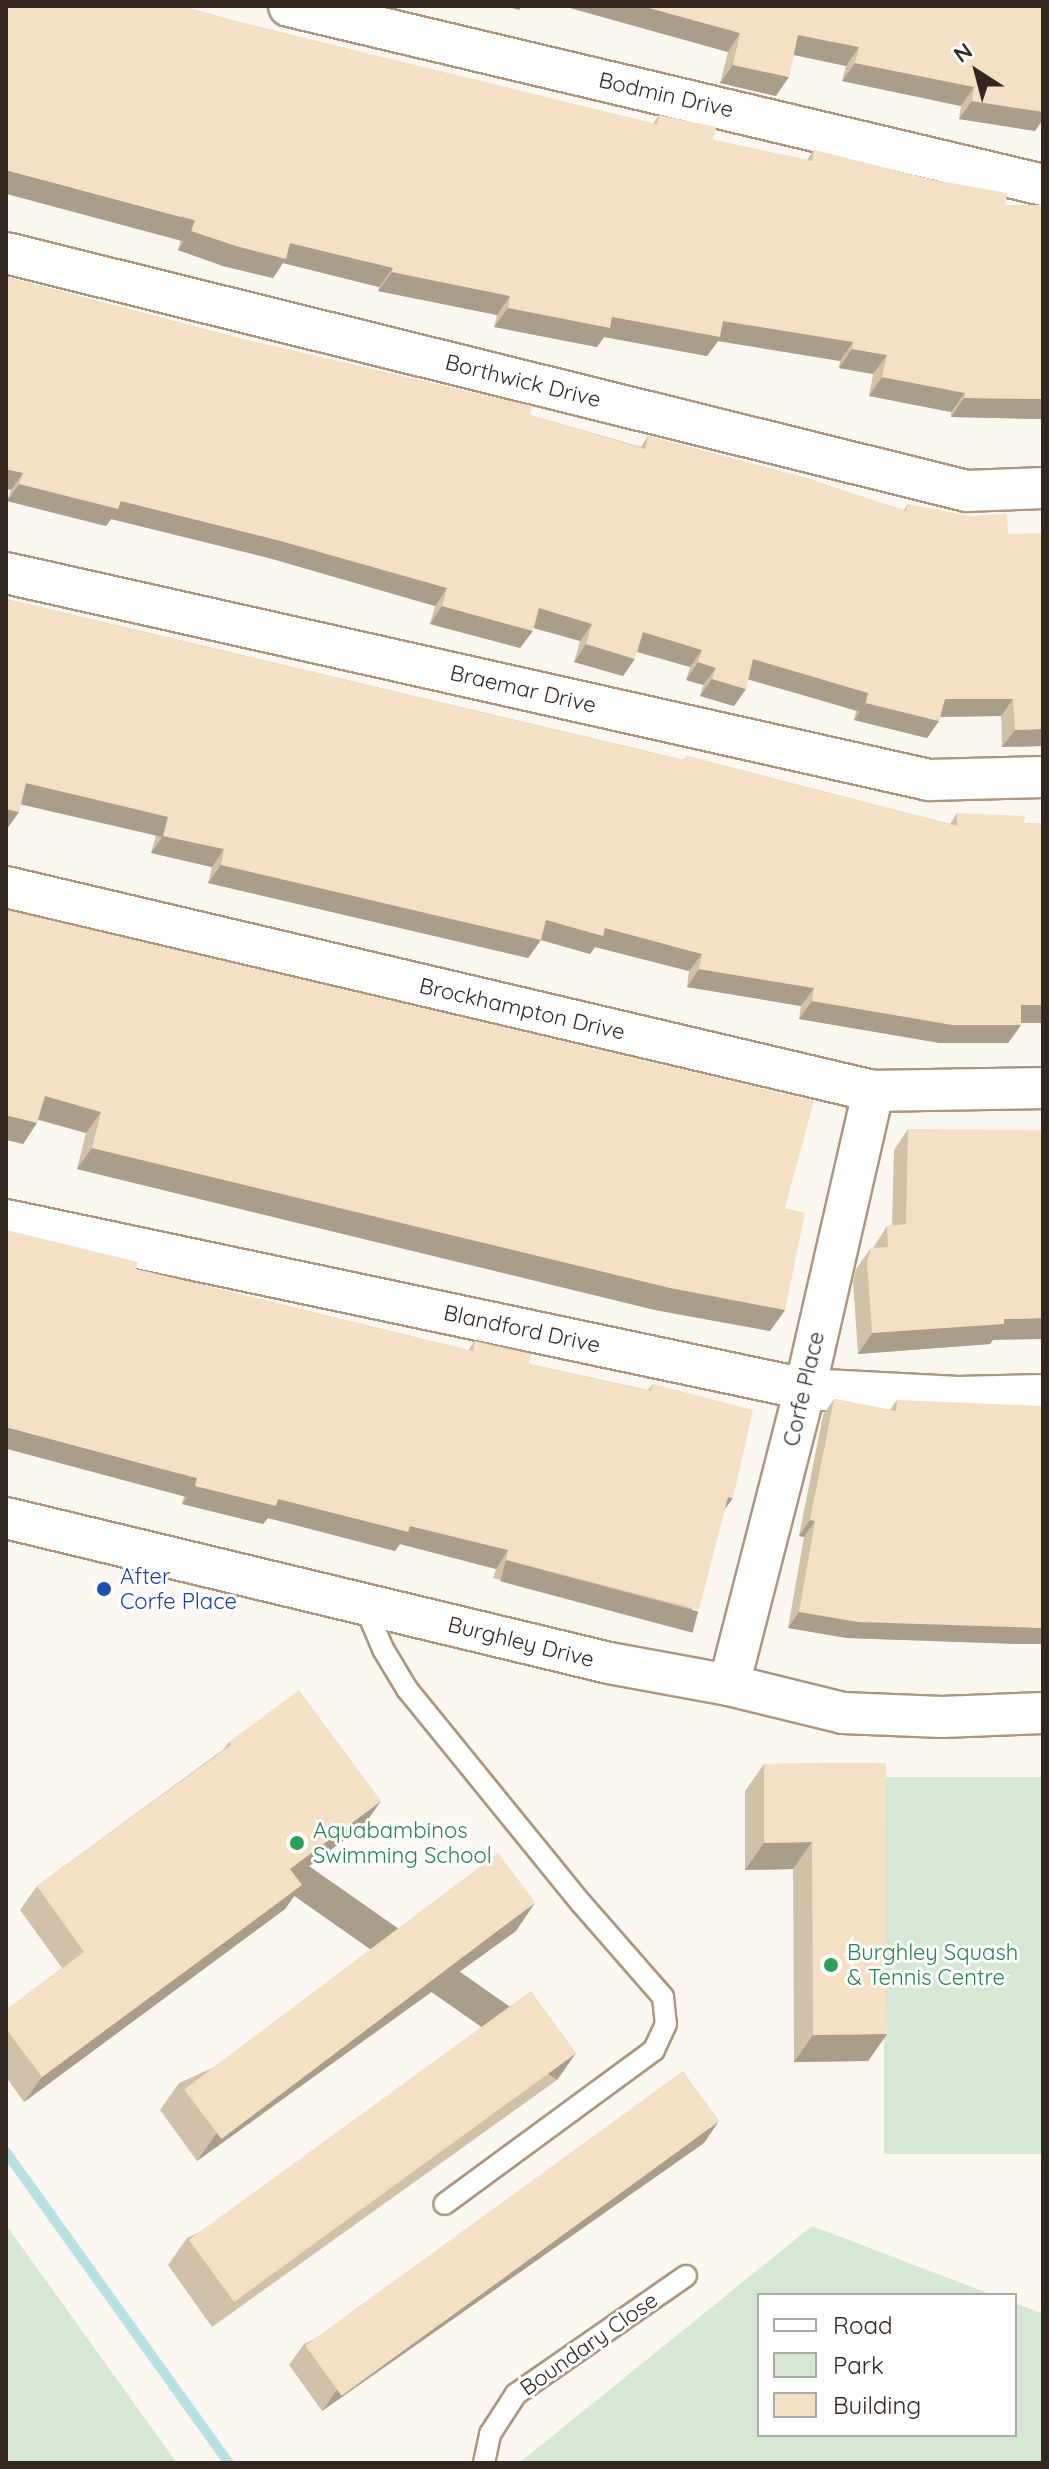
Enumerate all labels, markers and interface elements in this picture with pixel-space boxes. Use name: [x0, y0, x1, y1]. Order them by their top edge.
north arrow: [937, 32, 1017, 112]
text: N: [948, 37, 978, 69]
street label: Bodmin Drive: [596, 67, 736, 123]
street label: Borthwick Drive: [442, 349, 604, 413]
street label: Braemar Drive: [447, 659, 599, 719]
street label: Brockhampton Drive: [417, 972, 627, 1046]
street label: Blandford Drive: [441, 1300, 603, 1358]
street label: Corfe Place: [778, 1329, 830, 1449]
place label: After Corfe Place: [120, 1563, 237, 1614]
marker: After Corfe Place: [95, 1580, 113, 1598]
street label: Burghley Drive: [445, 1611, 597, 1673]
place label: Aquabambinos Swimming School: [313, 1817, 492, 1868]
marker: Aquabambinos Swimming School: [288, 1834, 306, 1852]
place label: Burghley Squash & Tennis Centre: [847, 1939, 1018, 1990]
marker: Burghley Squash & Tennis Centre: [822, 1956, 840, 1974]
street label: Boundary Close: [515, 2287, 663, 2401]
legend: [757, 2293, 1017, 2437]
text: Road: [833, 2310, 893, 2340]
text: Park: [833, 2350, 884, 2380]
text: Building: [833, 2390, 921, 2420]

